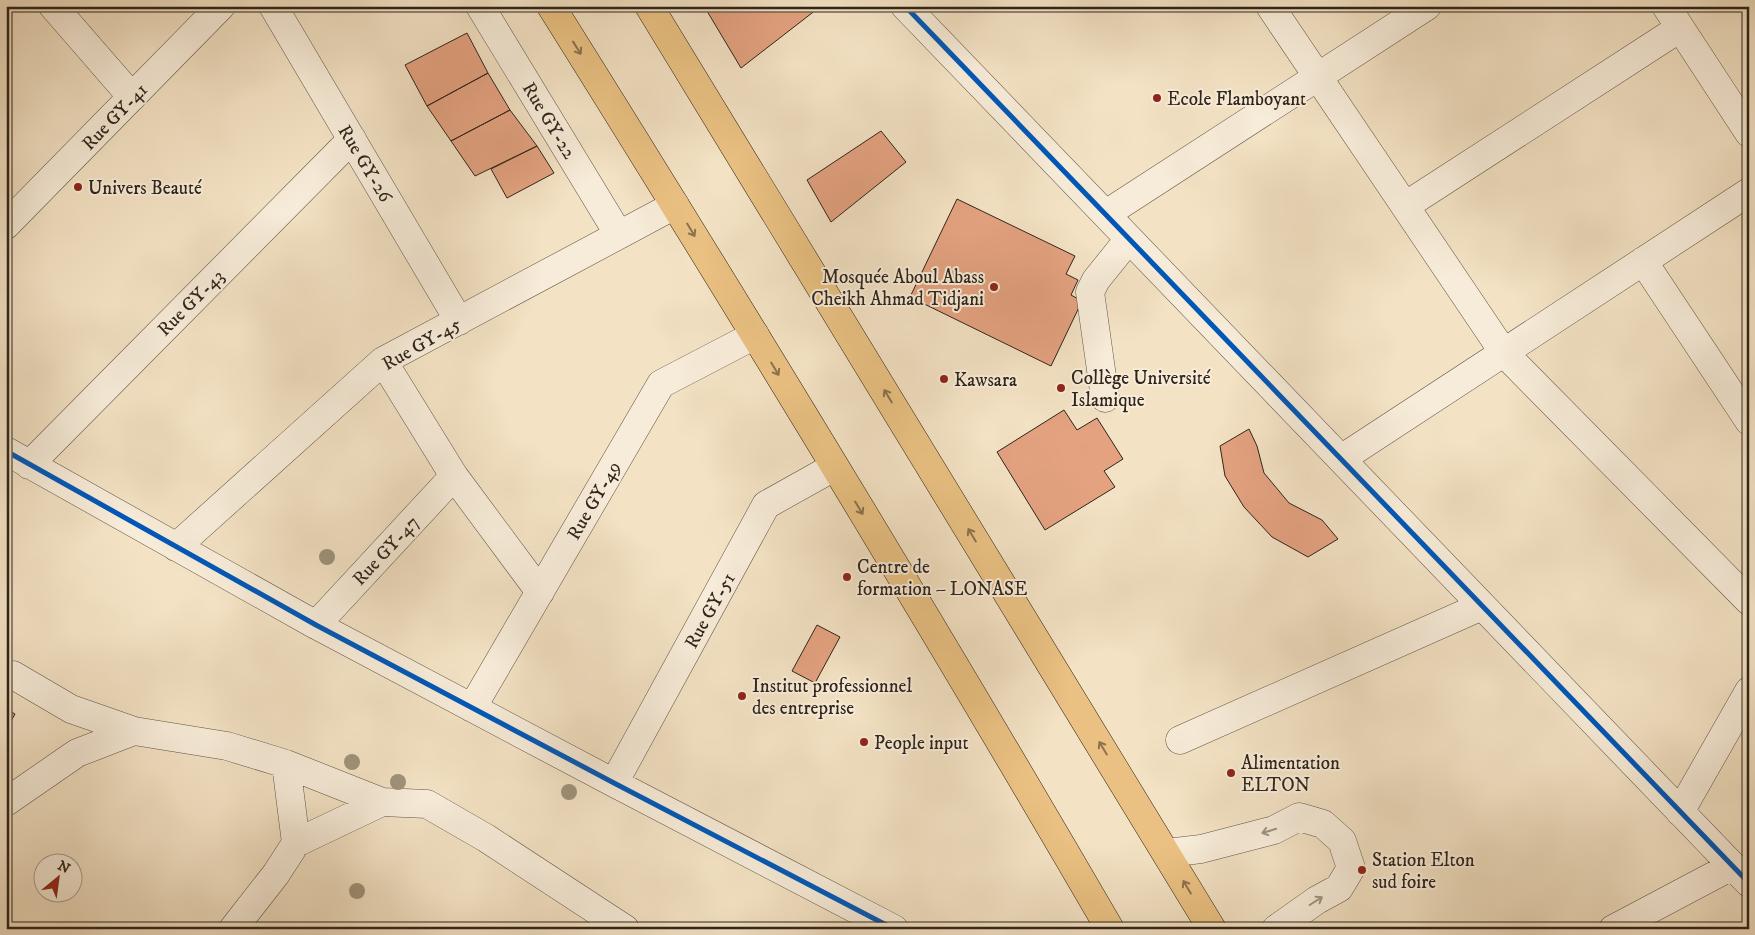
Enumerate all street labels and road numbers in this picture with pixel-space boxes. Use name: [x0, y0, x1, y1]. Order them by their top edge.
street label: Rue GY-22: [517, 78, 581, 164]
street label: Rue GY-41: [77, 79, 153, 155]
street label: Rue GY-26: [333, 121, 397, 207]
street label: Rue GY-43: [153, 265, 229, 341]
street label: Rue GY-45: [378, 312, 466, 376]
street label: Rue GY-49: [563, 457, 626, 544]
street label: Rue GY-47: [348, 511, 424, 591]
street label: Rue GY-51: [680, 569, 741, 653]

